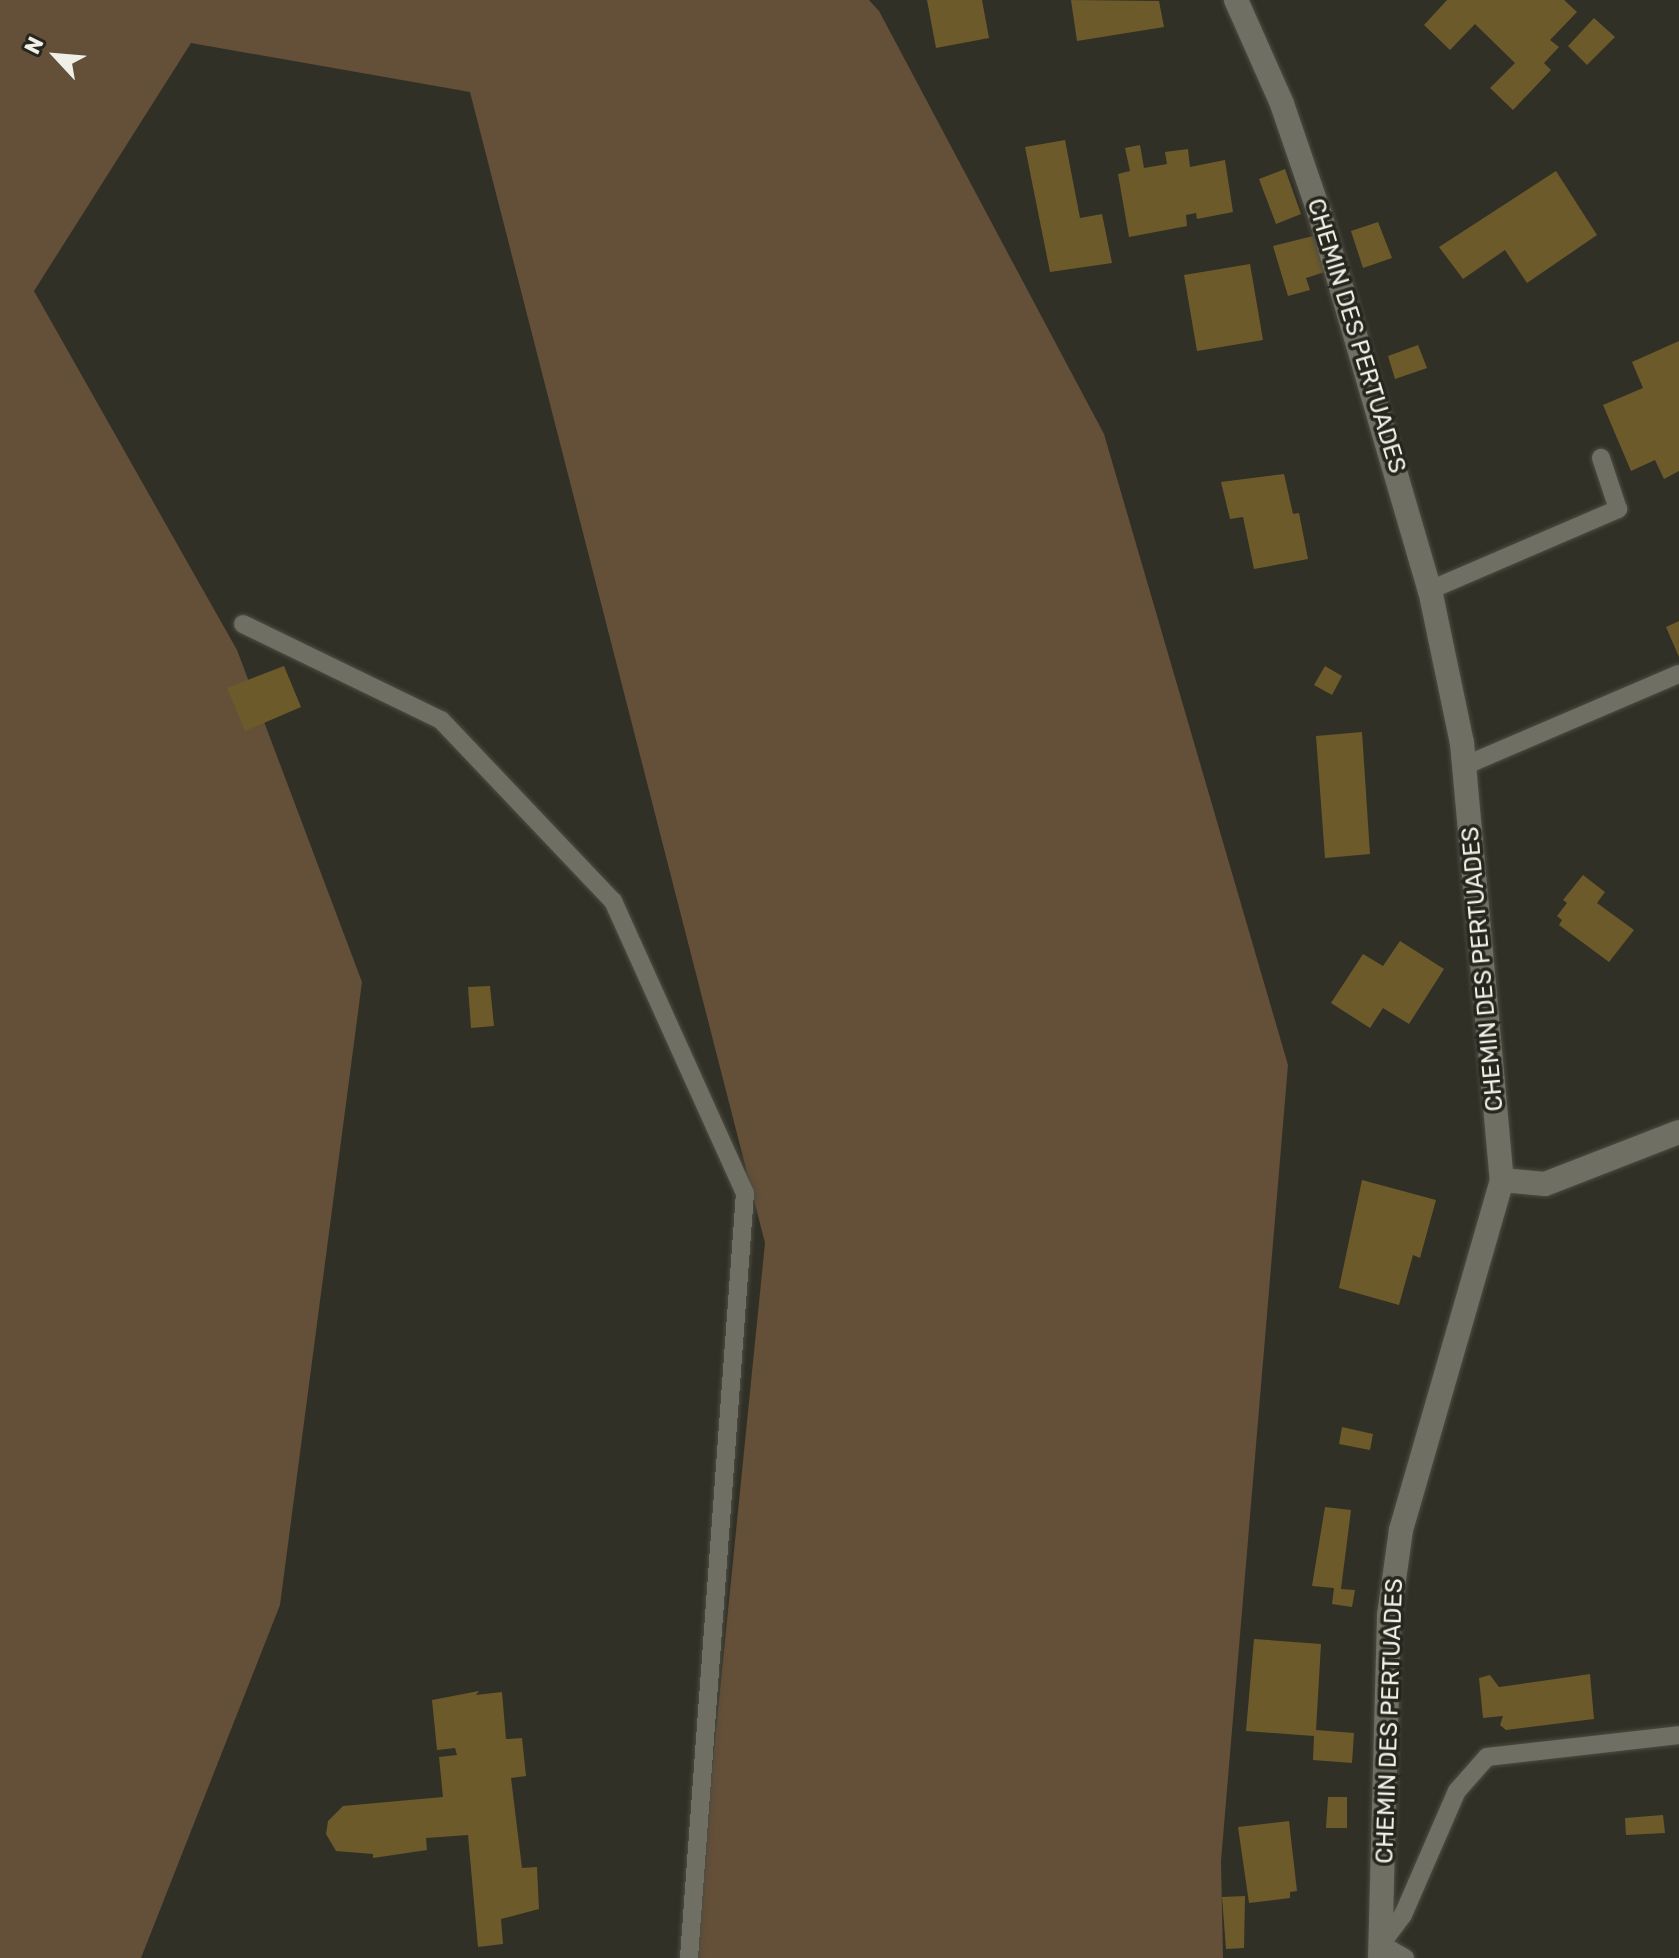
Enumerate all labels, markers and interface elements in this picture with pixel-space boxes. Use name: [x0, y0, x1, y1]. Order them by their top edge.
north arrow: [16, 16, 96, 96]
text: N: [18, 32, 50, 58]
street label: CHEMIN DES PERTUADES: [1300, 195, 1412, 477]
street label: CHEMIN DES PERTUADES: [1456, 825, 1510, 1113]
street label: CHEMIN DES PERTUADES: [1371, 1578, 1409, 1864]

